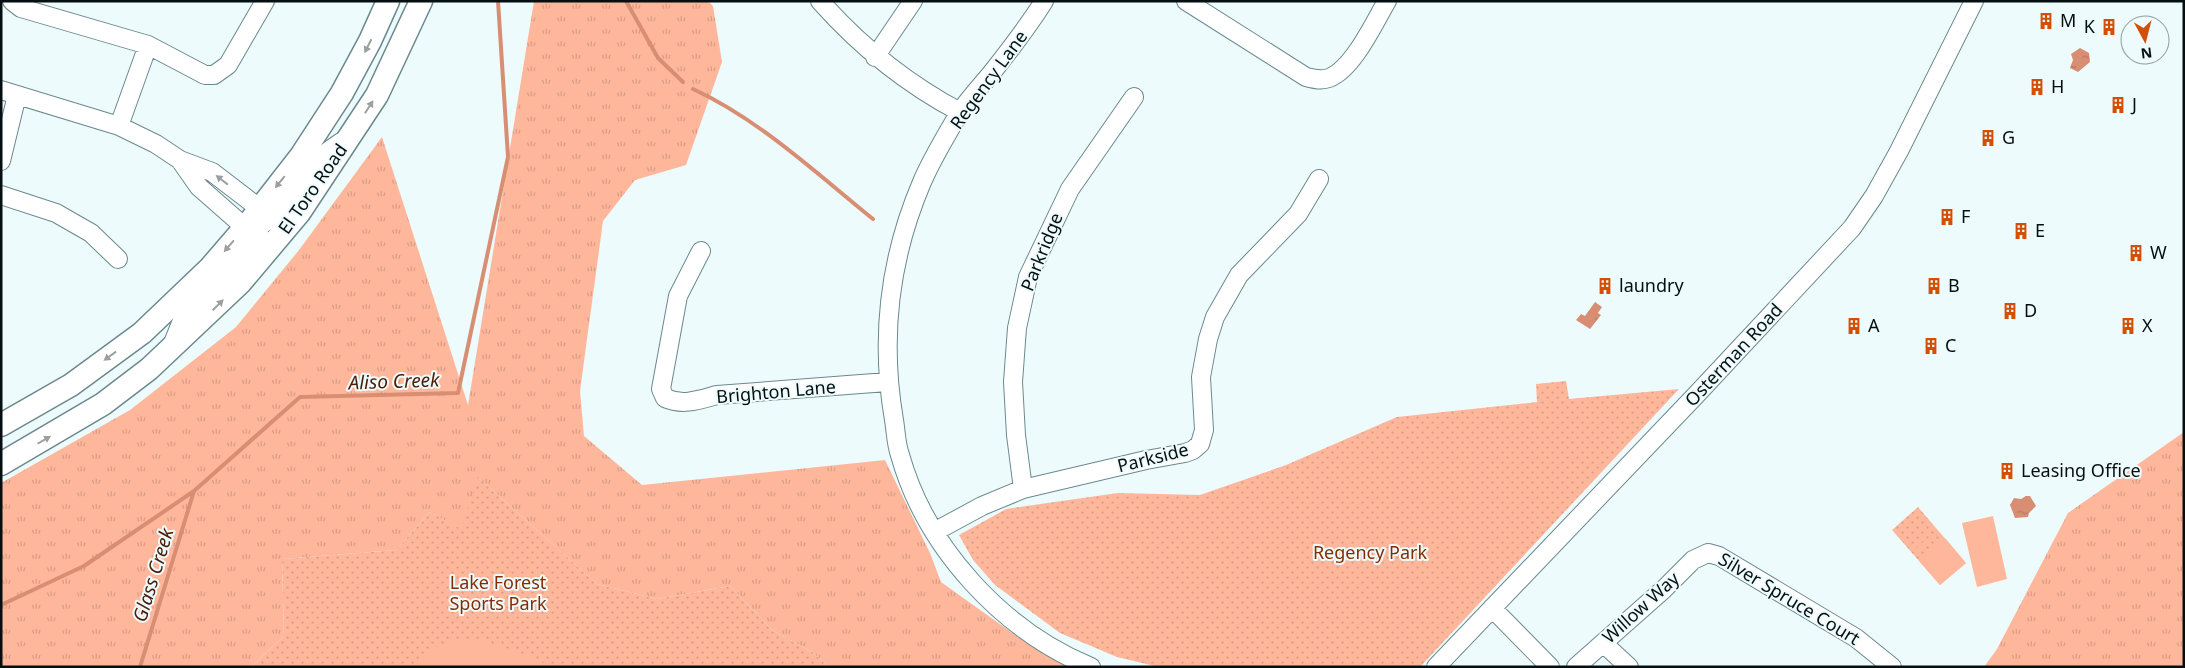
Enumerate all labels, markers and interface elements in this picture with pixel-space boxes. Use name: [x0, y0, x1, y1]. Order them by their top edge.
place label: M: [2060, 8, 2076, 32]
building icon: M: [2036, 11, 2056, 31]
place label: K: [2084, 14, 2096, 38]
north arrow: [2120, 15, 2170, 65]
building icon: K: [2099, 17, 2119, 37]
street label: Regency Lane: [944, 25, 1032, 134]
one-way arrow: [364, 38, 372, 53]
text: N: [2140, 43, 2153, 64]
place label: H: [2051, 74, 2064, 98]
building icon: H: [2027, 77, 2047, 97]
place label: J: [2130, 92, 2137, 116]
building icon: J: [2108, 95, 2128, 115]
one-way arrow: [364, 100, 374, 113]
place label: G: [2002, 125, 2015, 149]
building icon: G: [1978, 128, 1998, 148]
street label: El Toro Road: [272, 139, 352, 238]
one-way arrow: [216, 174, 229, 185]
one-way arrow: [275, 175, 286, 188]
place label: F: [1961, 204, 1970, 228]
building icon: F: [1937, 207, 1957, 227]
street label: Parkridge: [1015, 209, 1068, 294]
place label: E: [2035, 218, 2045, 242]
building icon: E: [2011, 221, 2031, 241]
one-way arrow: [223, 239, 235, 251]
place label: W: [2150, 240, 2167, 264]
building icon: W: [2126, 243, 2146, 263]
place label: laundry: [1619, 273, 1684, 297]
place label: B: [1948, 273, 1960, 297]
building icon: laundry: [1595, 276, 1615, 296]
building icon: B: [1924, 276, 1944, 296]
street label: Osterman Road: [1679, 298, 1787, 411]
place label: D: [2024, 298, 2037, 322]
one-way arrow: [212, 299, 224, 311]
building icon: D: [2000, 301, 2020, 321]
place label: A: [1868, 313, 1880, 337]
place label: X: [2142, 313, 2153, 337]
building icon: A: [1844, 316, 1864, 336]
building icon: X: [2118, 316, 2138, 336]
place label: C: [1945, 333, 1956, 357]
building icon: C: [1921, 336, 1941, 356]
one-way arrow: [103, 351, 117, 361]
water label: Aliso Creek: [346, 366, 441, 396]
street label: Brighton Lane: [715, 374, 837, 408]
one-way arrow: [37, 435, 50, 444]
street label: Parkside: [1115, 437, 1191, 477]
place label: Leasing Office: [2021, 458, 2141, 482]
building icon: Leasing Office: [1997, 461, 2017, 481]
water label: Glass Creek: [126, 524, 180, 625]
park label: Regency Park: [1313, 540, 1427, 564]
street label: Silver Spruce Court: [1714, 546, 1865, 650]
street label: Willow Way: [1597, 566, 1685, 648]
park label: Lake Forest Sports Park: [449, 570, 547, 615]

